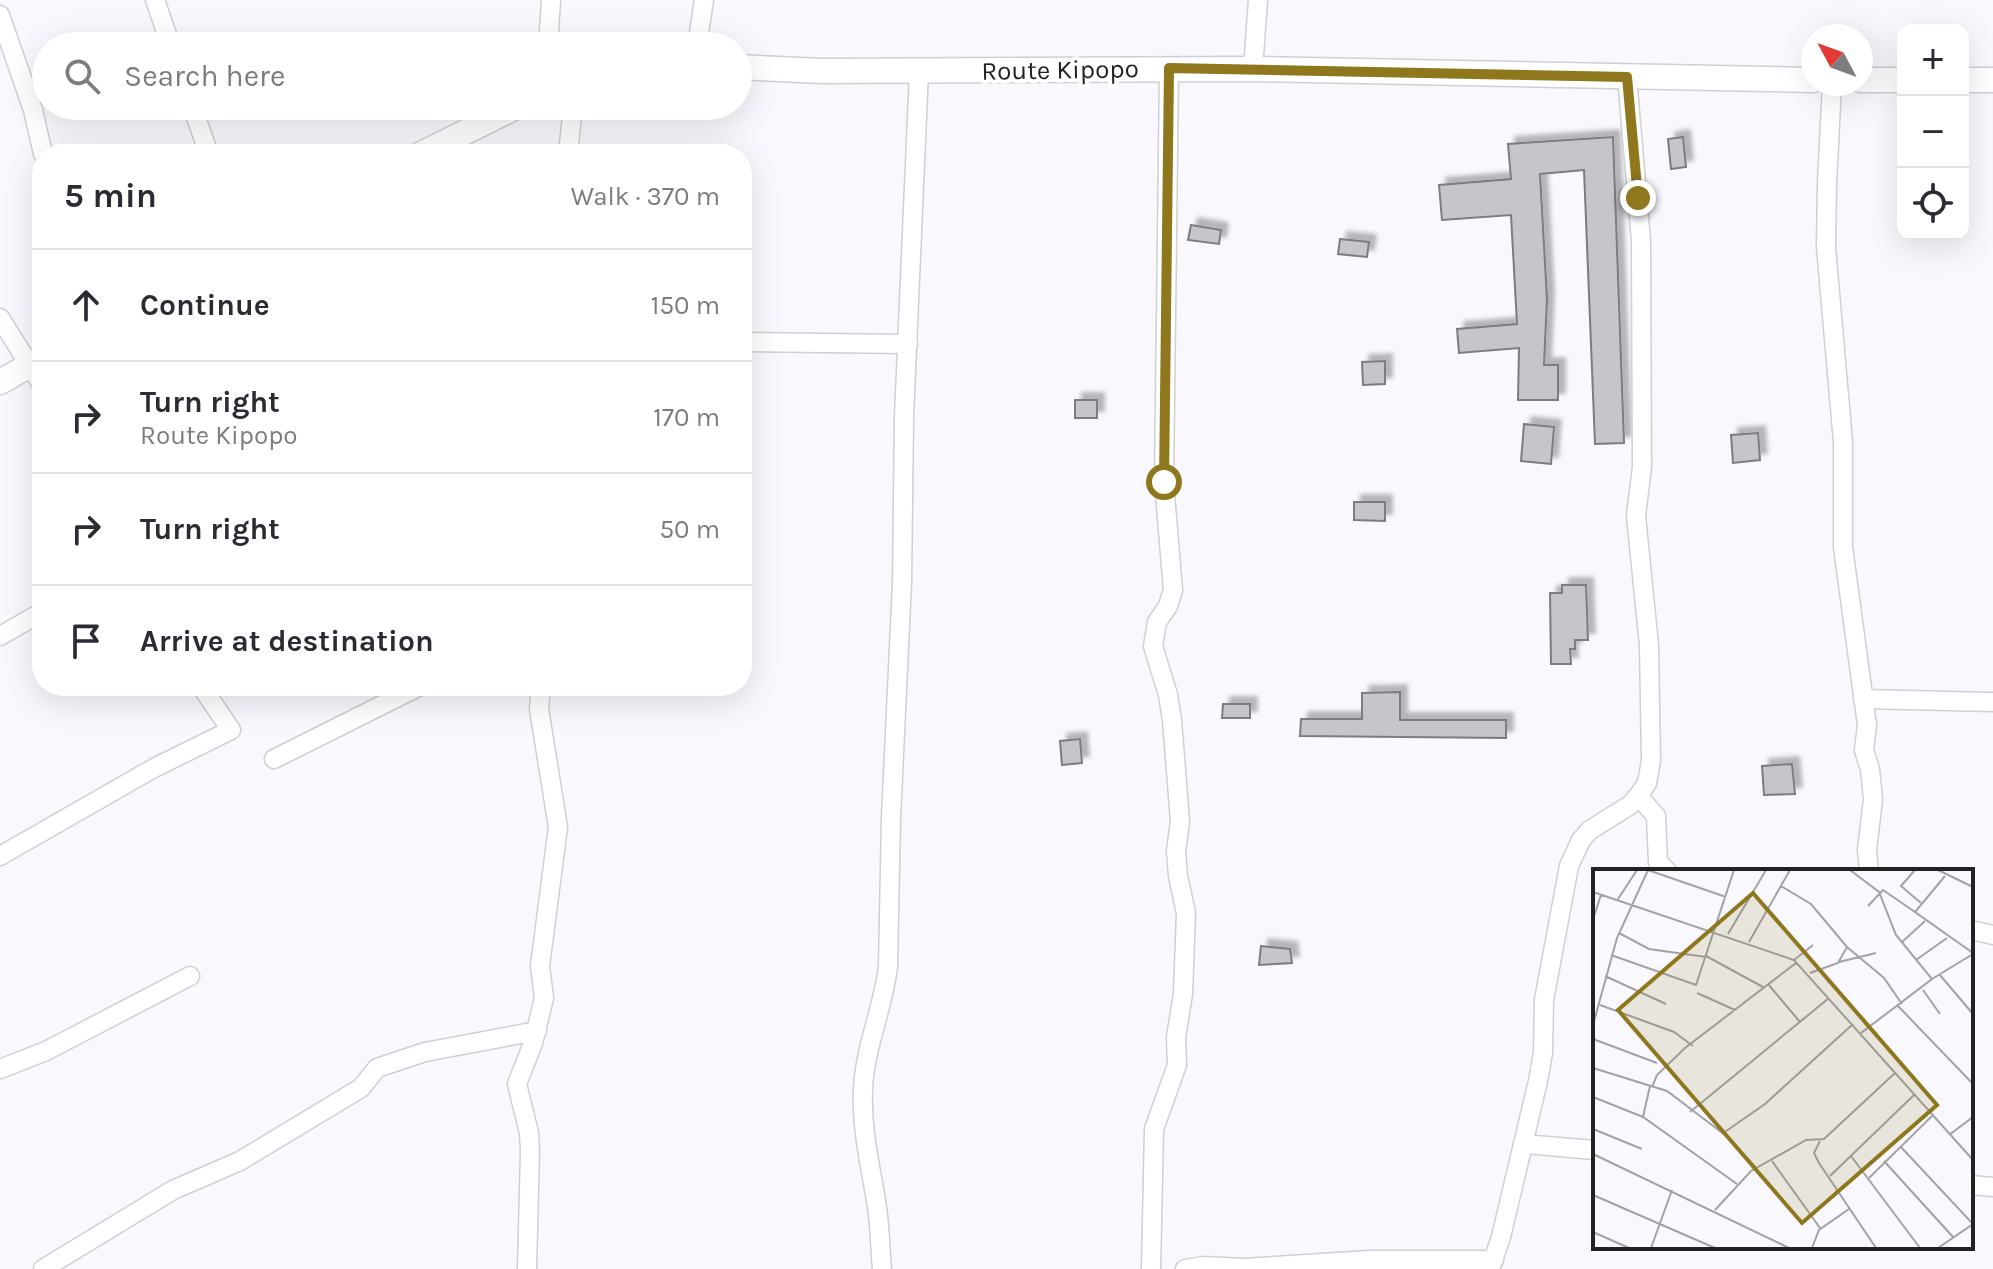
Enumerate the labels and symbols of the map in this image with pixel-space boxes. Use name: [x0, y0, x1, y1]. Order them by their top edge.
north arrow: [1801, 24, 1873, 96]
street label: Route Kipopo: [981, 53, 1139, 87]
route end: [1620, 180, 1656, 216]
route start: [1146, 464, 1182, 500]
inset map: [1593, 869, 1973, 1249]

